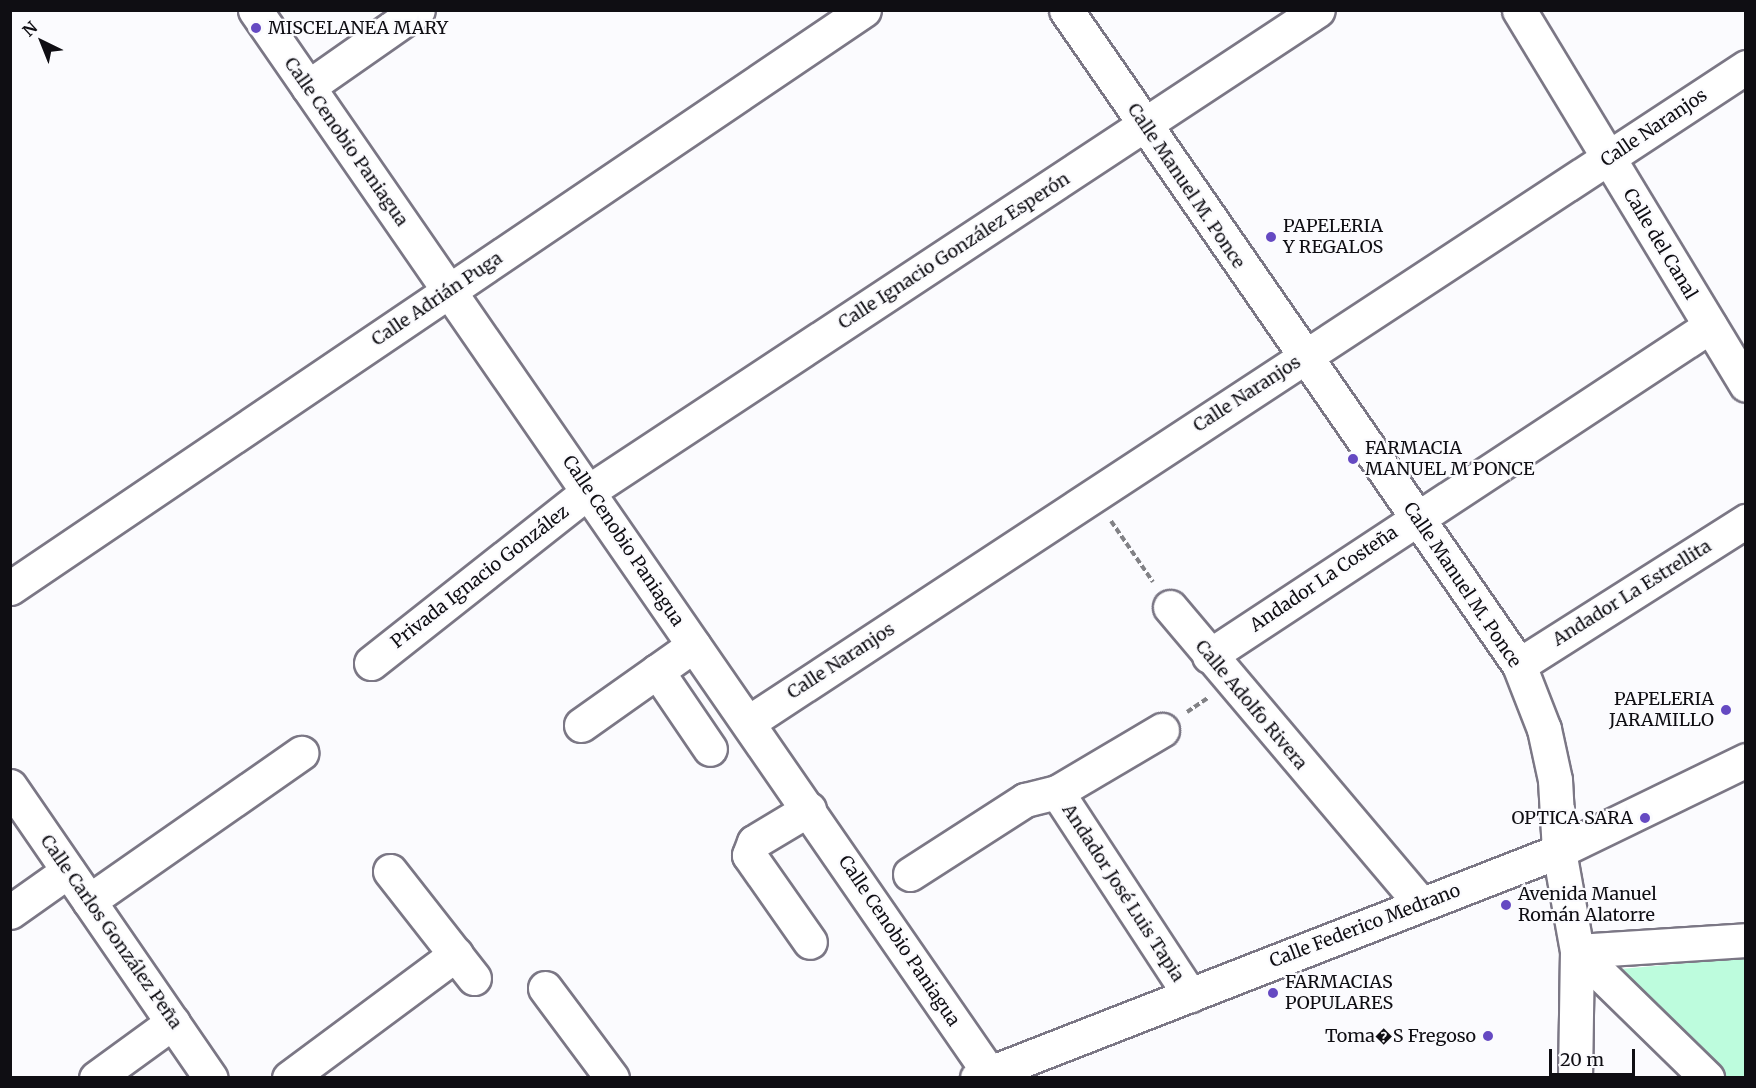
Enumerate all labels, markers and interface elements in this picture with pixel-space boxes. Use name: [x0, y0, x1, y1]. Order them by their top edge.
north arrow: [12, 12, 72, 72]
text: N: [18, 17, 41, 40]
place label: MISCELANEA MARY: [268, 17, 448, 39]
marker: MISCELANEA MARY: [249, 21, 263, 35]
street label: Calle Cenobio Paniagua: [279, 53, 413, 231]
street label: Calle Naranjos: [1597, 84, 1711, 172]
street label: Calle Manuel M. Ponce: [1123, 99, 1249, 273]
street label: Calle Ignacio González Esperón: [834, 168, 1074, 334]
street label: Calle del Canal: [1618, 185, 1702, 303]
place label: PAPELERIA Y REGALOS: [1283, 216, 1383, 258]
marker: PAPELERIA Y REGALOS: [1264, 230, 1278, 244]
street label: Calle Adrián Puga: [368, 247, 506, 351]
street label: Calle Naranjos: [1189, 351, 1305, 437]
place label: FARMACIA MANUEL M PONCE: [1365, 438, 1534, 480]
street label: Calle Cenobio Paniagua: [558, 452, 688, 630]
marker: FARMACIA MANUEL M PONCE: [1346, 452, 1360, 466]
street label: Calle Manuel M. Ponce: [1399, 498, 1525, 672]
street label: Privada Ignacio González: [387, 501, 573, 653]
street label: Andador La Costeña: [1246, 522, 1402, 636]
street label: Andador La Estrellita: [1549, 535, 1715, 651]
street label: Calle Naranjos: [783, 618, 899, 704]
street label: Calle Adolfo Rivera: [1191, 636, 1311, 774]
place label: PAPELERIA JARAMILLO: [1609, 689, 1714, 732]
marker: PAPELERIA JARAMILLO: [1719, 703, 1733, 717]
street label: Andador José Luis Tapia: [1057, 800, 1189, 986]
place label: OPTICA SARA: [1512, 807, 1633, 829]
marker: OPTICA SARA: [1638, 811, 1652, 825]
street label: Calle Carlos González Peña: [36, 831, 186, 1033]
street label: Calle Cenobio Paniagua: [834, 852, 964, 1030]
street label: Calle Federico Medrano: [1267, 880, 1463, 972]
place label: Avenida Manuel Román Alatorre: [1518, 884, 1657, 926]
marker: Avenida Manuel Román Alatorre: [1499, 898, 1513, 912]
place label: FARMACIAS POPULARES: [1285, 972, 1393, 1014]
marker: FARMACIAS POPULARES: [1266, 986, 1280, 1000]
place label: Toma�S Fregoso: [1325, 1025, 1476, 1047]
marker: Toma�S Fregoso: [1481, 1029, 1495, 1043]
scale bar: [1552, 1037, 1638, 1075]
text: 20 m: [1560, 1048, 1604, 1071]

